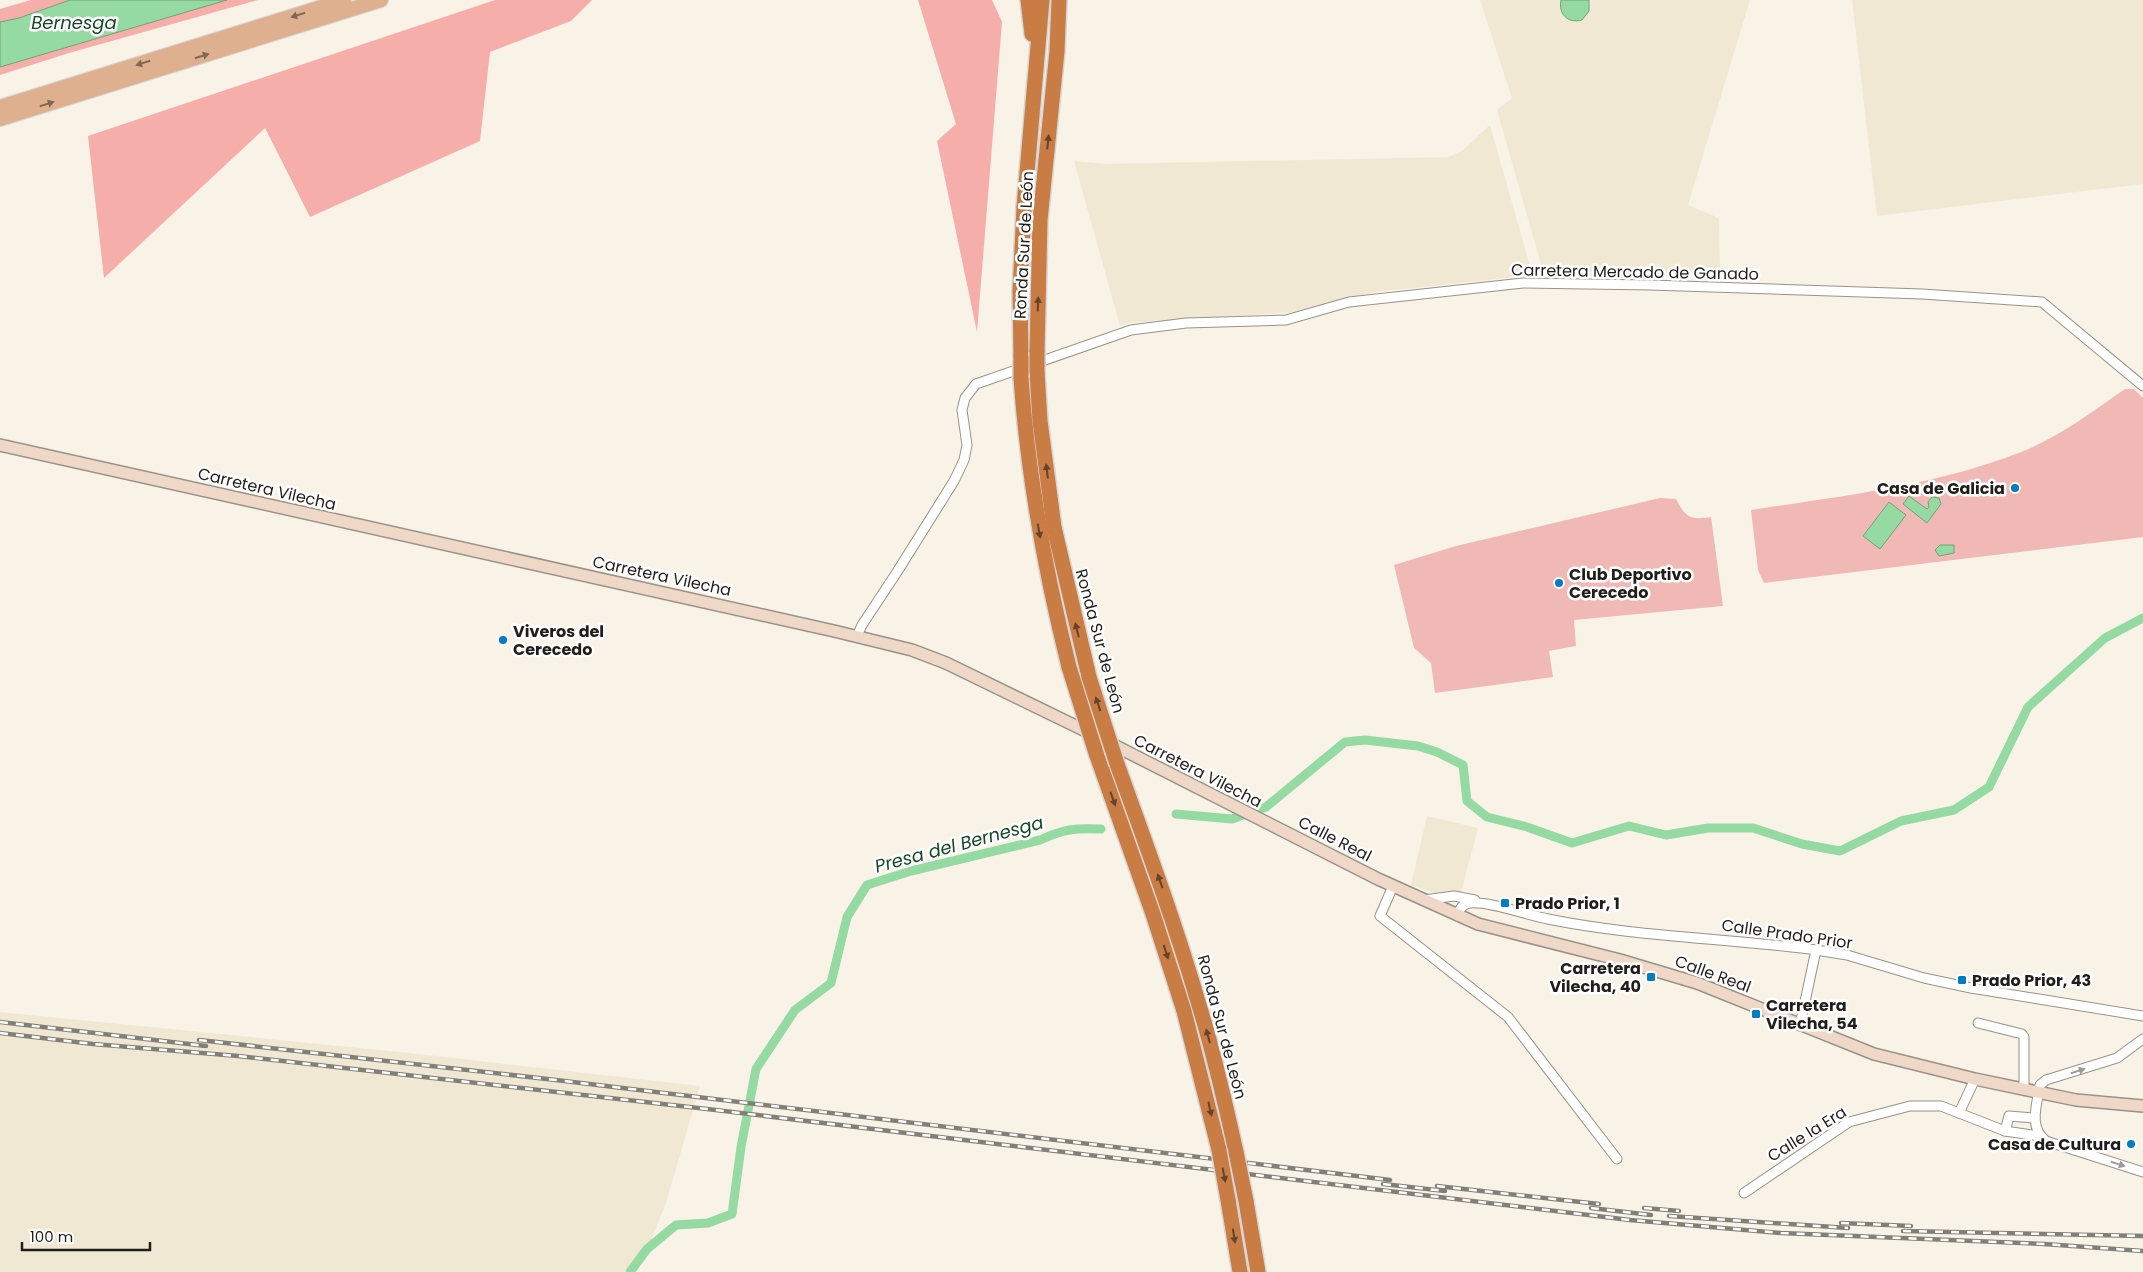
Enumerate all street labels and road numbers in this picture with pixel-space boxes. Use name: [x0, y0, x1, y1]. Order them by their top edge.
street label: Ronda Sur de León: [1009, 170, 1039, 320]
street label: Carretera Mercado de Ganado: [1511, 258, 1759, 286]
street label: Carretera Vilecha: [196, 462, 338, 516]
street label: Carretera Vilecha: [591, 550, 733, 602]
street label: Ronda Sur de León: [1070, 566, 1130, 716]
street label: Carretera Vilecha: [1130, 729, 1266, 813]
street label: Calle Real: [1294, 811, 1376, 867]
street label: Calle Prado Prior: [1720, 913, 1854, 955]
street label: Calle Real: [1672, 950, 1754, 998]
street label: Ronda Sur de León: [1192, 952, 1252, 1102]
street label: Calle la Era: [1763, 1101, 1851, 1167]

